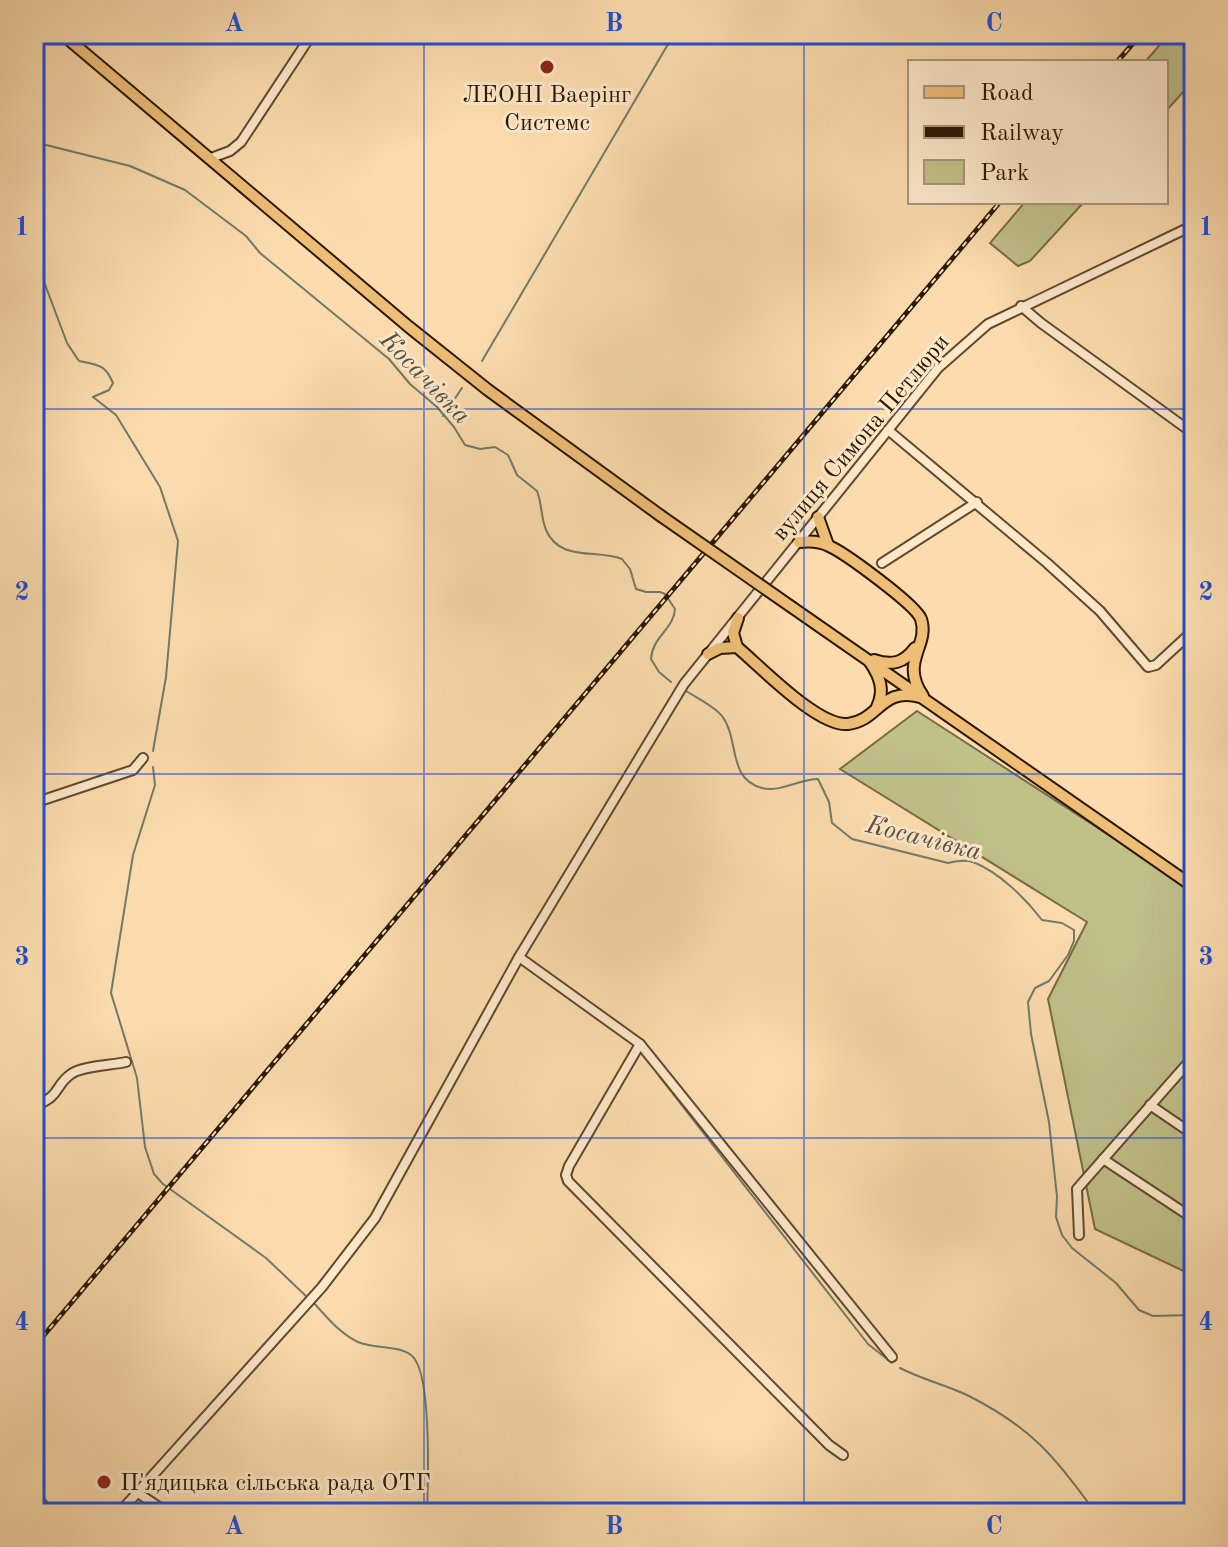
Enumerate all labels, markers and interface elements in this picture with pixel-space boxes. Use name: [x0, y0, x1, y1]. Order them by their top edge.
text: A: [224, 11, 244, 37]
text: B: [605, 11, 623, 37]
text: C: [985, 11, 1003, 37]
marker: ЛЕОНІ Ваерінг Системс: [538, 58, 556, 76]
legend: [908, 60, 1168, 204]
text: Road: [980, 82, 1033, 106]
place label: ЛЕОНІ Ваерінг Системс: [462, 84, 632, 136]
text: Railway: [980, 122, 1064, 146]
text: Park: [980, 162, 1029, 186]
text: 1: [14, 215, 30, 241]
text: 1: [1198, 215, 1214, 241]
water label: Косачівка: [374, 326, 475, 430]
street label: вулиця Симона Петлюри: [768, 331, 955, 546]
text: 2: [14, 580, 30, 606]
text: 2: [1198, 580, 1214, 606]
water label: Косачівка: [862, 812, 984, 866]
text: 3: [14, 945, 30, 971]
text: 3: [1198, 945, 1214, 971]
text: 4: [14, 1310, 30, 1336]
text: 4: [1198, 1310, 1214, 1336]
place label: П'ядицька сільська рада ОТГ: [120, 1472, 431, 1496]
marker: П'ядицька сільська рада ОТГ: [95, 1473, 113, 1491]
text: A: [224, 1514, 244, 1540]
text: B: [605, 1514, 623, 1540]
text: C: [985, 1514, 1003, 1540]

